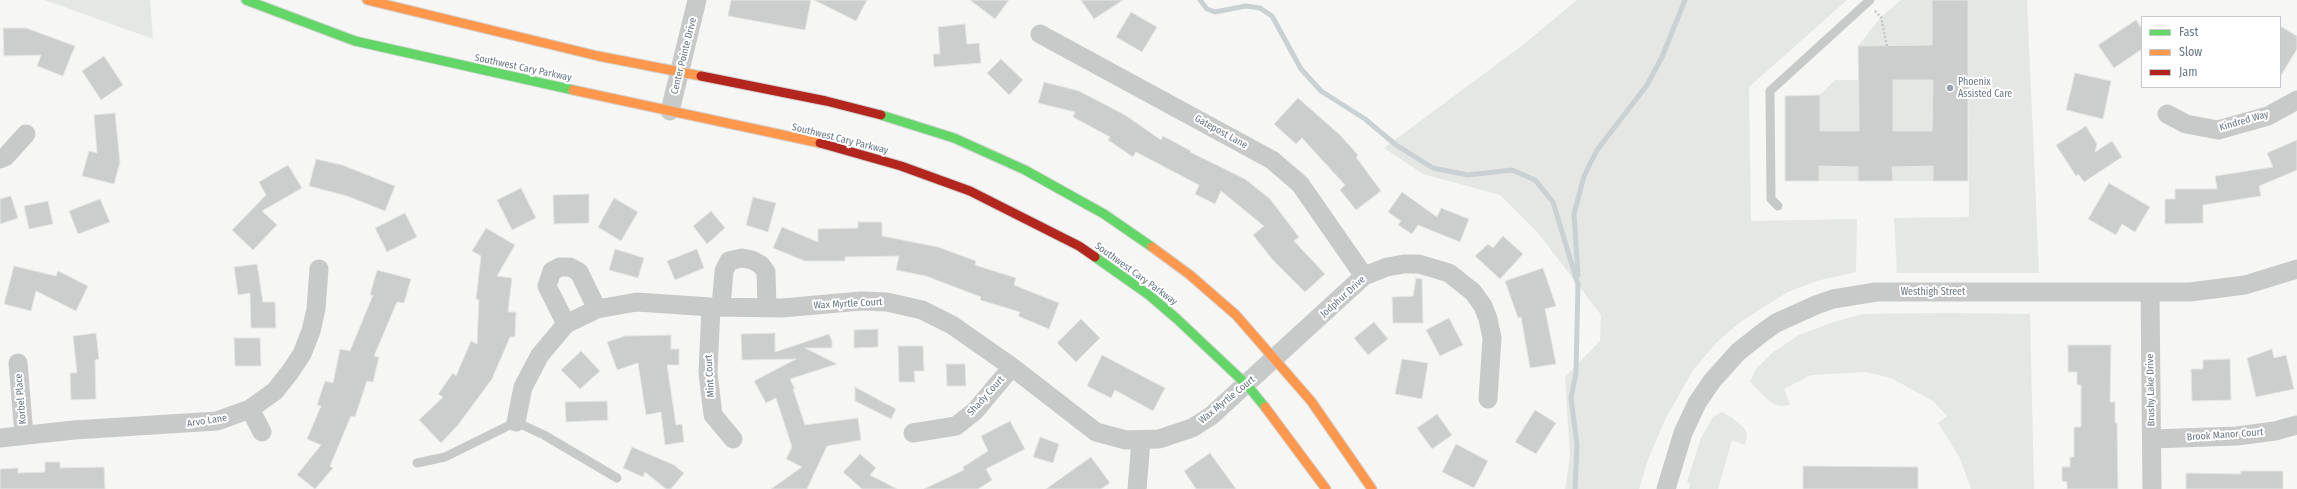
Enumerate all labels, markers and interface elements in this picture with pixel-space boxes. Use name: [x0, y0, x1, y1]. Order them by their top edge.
street label: Center Pointe Drive: [669, 16, 699, 96]
legend: [2141, 16, 2281, 88]
text: Fast: [2179, 25, 2198, 39]
text: Slow: [2179, 45, 2202, 59]
street label: Southwest Cary Parkway: [473, 52, 573, 84]
text: Jam: [2179, 65, 2197, 79]
place label: Phoenix Assisted Care: [1958, 76, 2012, 100]
marker: Phoenix Assisted Care: [1945, 83, 1955, 93]
street label: Kindred Way: [2218, 108, 2270, 134]
street label: Gatepost Lane: [1192, 113, 1250, 151]
street label: Southwest Cary Parkway: [791, 121, 889, 157]
street label: Southwest Cary Parkway: [1092, 240, 1180, 308]
street label: Jodphur Drive: [1318, 274, 1368, 320]
street label: Westhigh Street: [1901, 286, 1965, 298]
street label: Wax Myrtle Court: [813, 296, 883, 312]
street label: Mint Court: [703, 354, 717, 398]
street label: Brushy Lake Drive: [2144, 354, 2158, 426]
street label: Korbel Place: [13, 373, 29, 425]
street label: Shady Court: [965, 374, 1007, 418]
street label: Wax Myrtle Court: [1196, 374, 1258, 426]
street label: Arvo Lane: [186, 412, 228, 430]
street label: Brook Manor Court: [2186, 426, 2264, 444]

